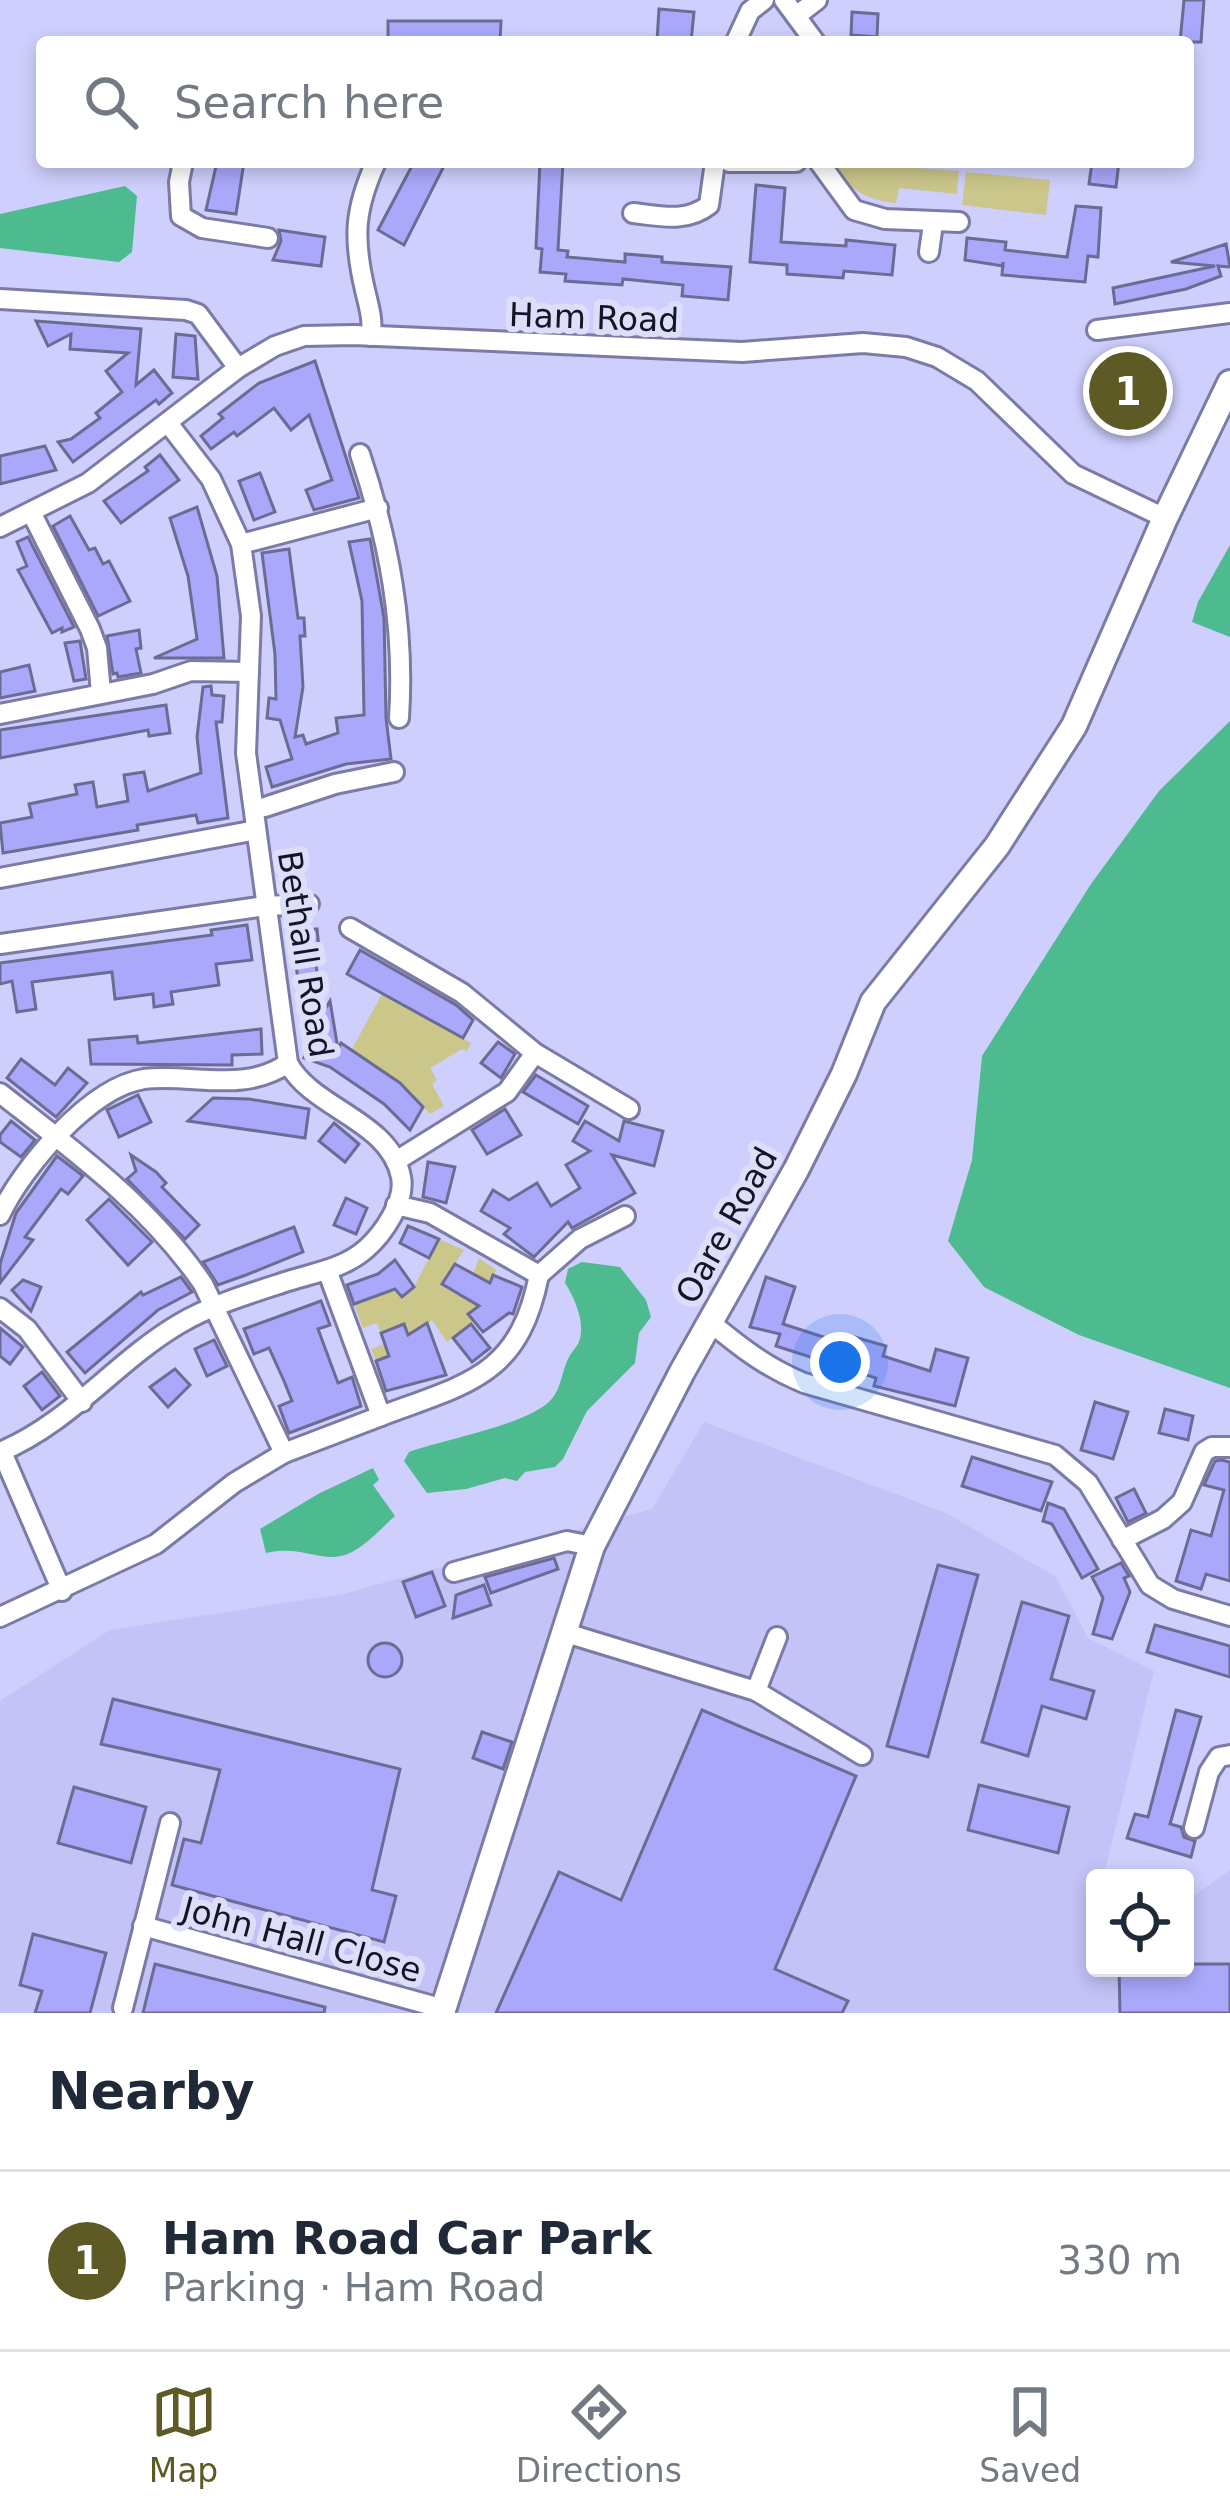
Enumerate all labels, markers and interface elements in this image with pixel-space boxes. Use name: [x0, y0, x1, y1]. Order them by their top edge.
search box: [36, 36, 1194, 168]
icon: search: [78, 69, 144, 135]
text: Search here: [174, 76, 444, 129]
street label: Ham Road: [508, 295, 680, 340]
pin: 1: [1089, 346, 1167, 436]
street label: Bethall Road: [270, 848, 341, 1060]
street label: Oare Road: [668, 1140, 785, 1310]
your location: [810, 1332, 870, 1392]
map controls: [1086, 1869, 1194, 1977]
button: locate: [1086, 1869, 1194, 1977]
street label: John Hall Close: [176, 1888, 426, 1990]
text: Nearby: [48, 2062, 255, 2121]
text: Ham Road Car Park: [162, 2212, 652, 2265]
text: 1: [73, 2238, 101, 2283]
text: 330 m: [1057, 2238, 1182, 2283]
text: Parking · Ham Road: [162, 2265, 545, 2310]
tab: Map: [149, 2379, 218, 2490]
tab: Directions: [516, 2379, 682, 2490]
tab: Saved: [979, 2379, 1081, 2490]

